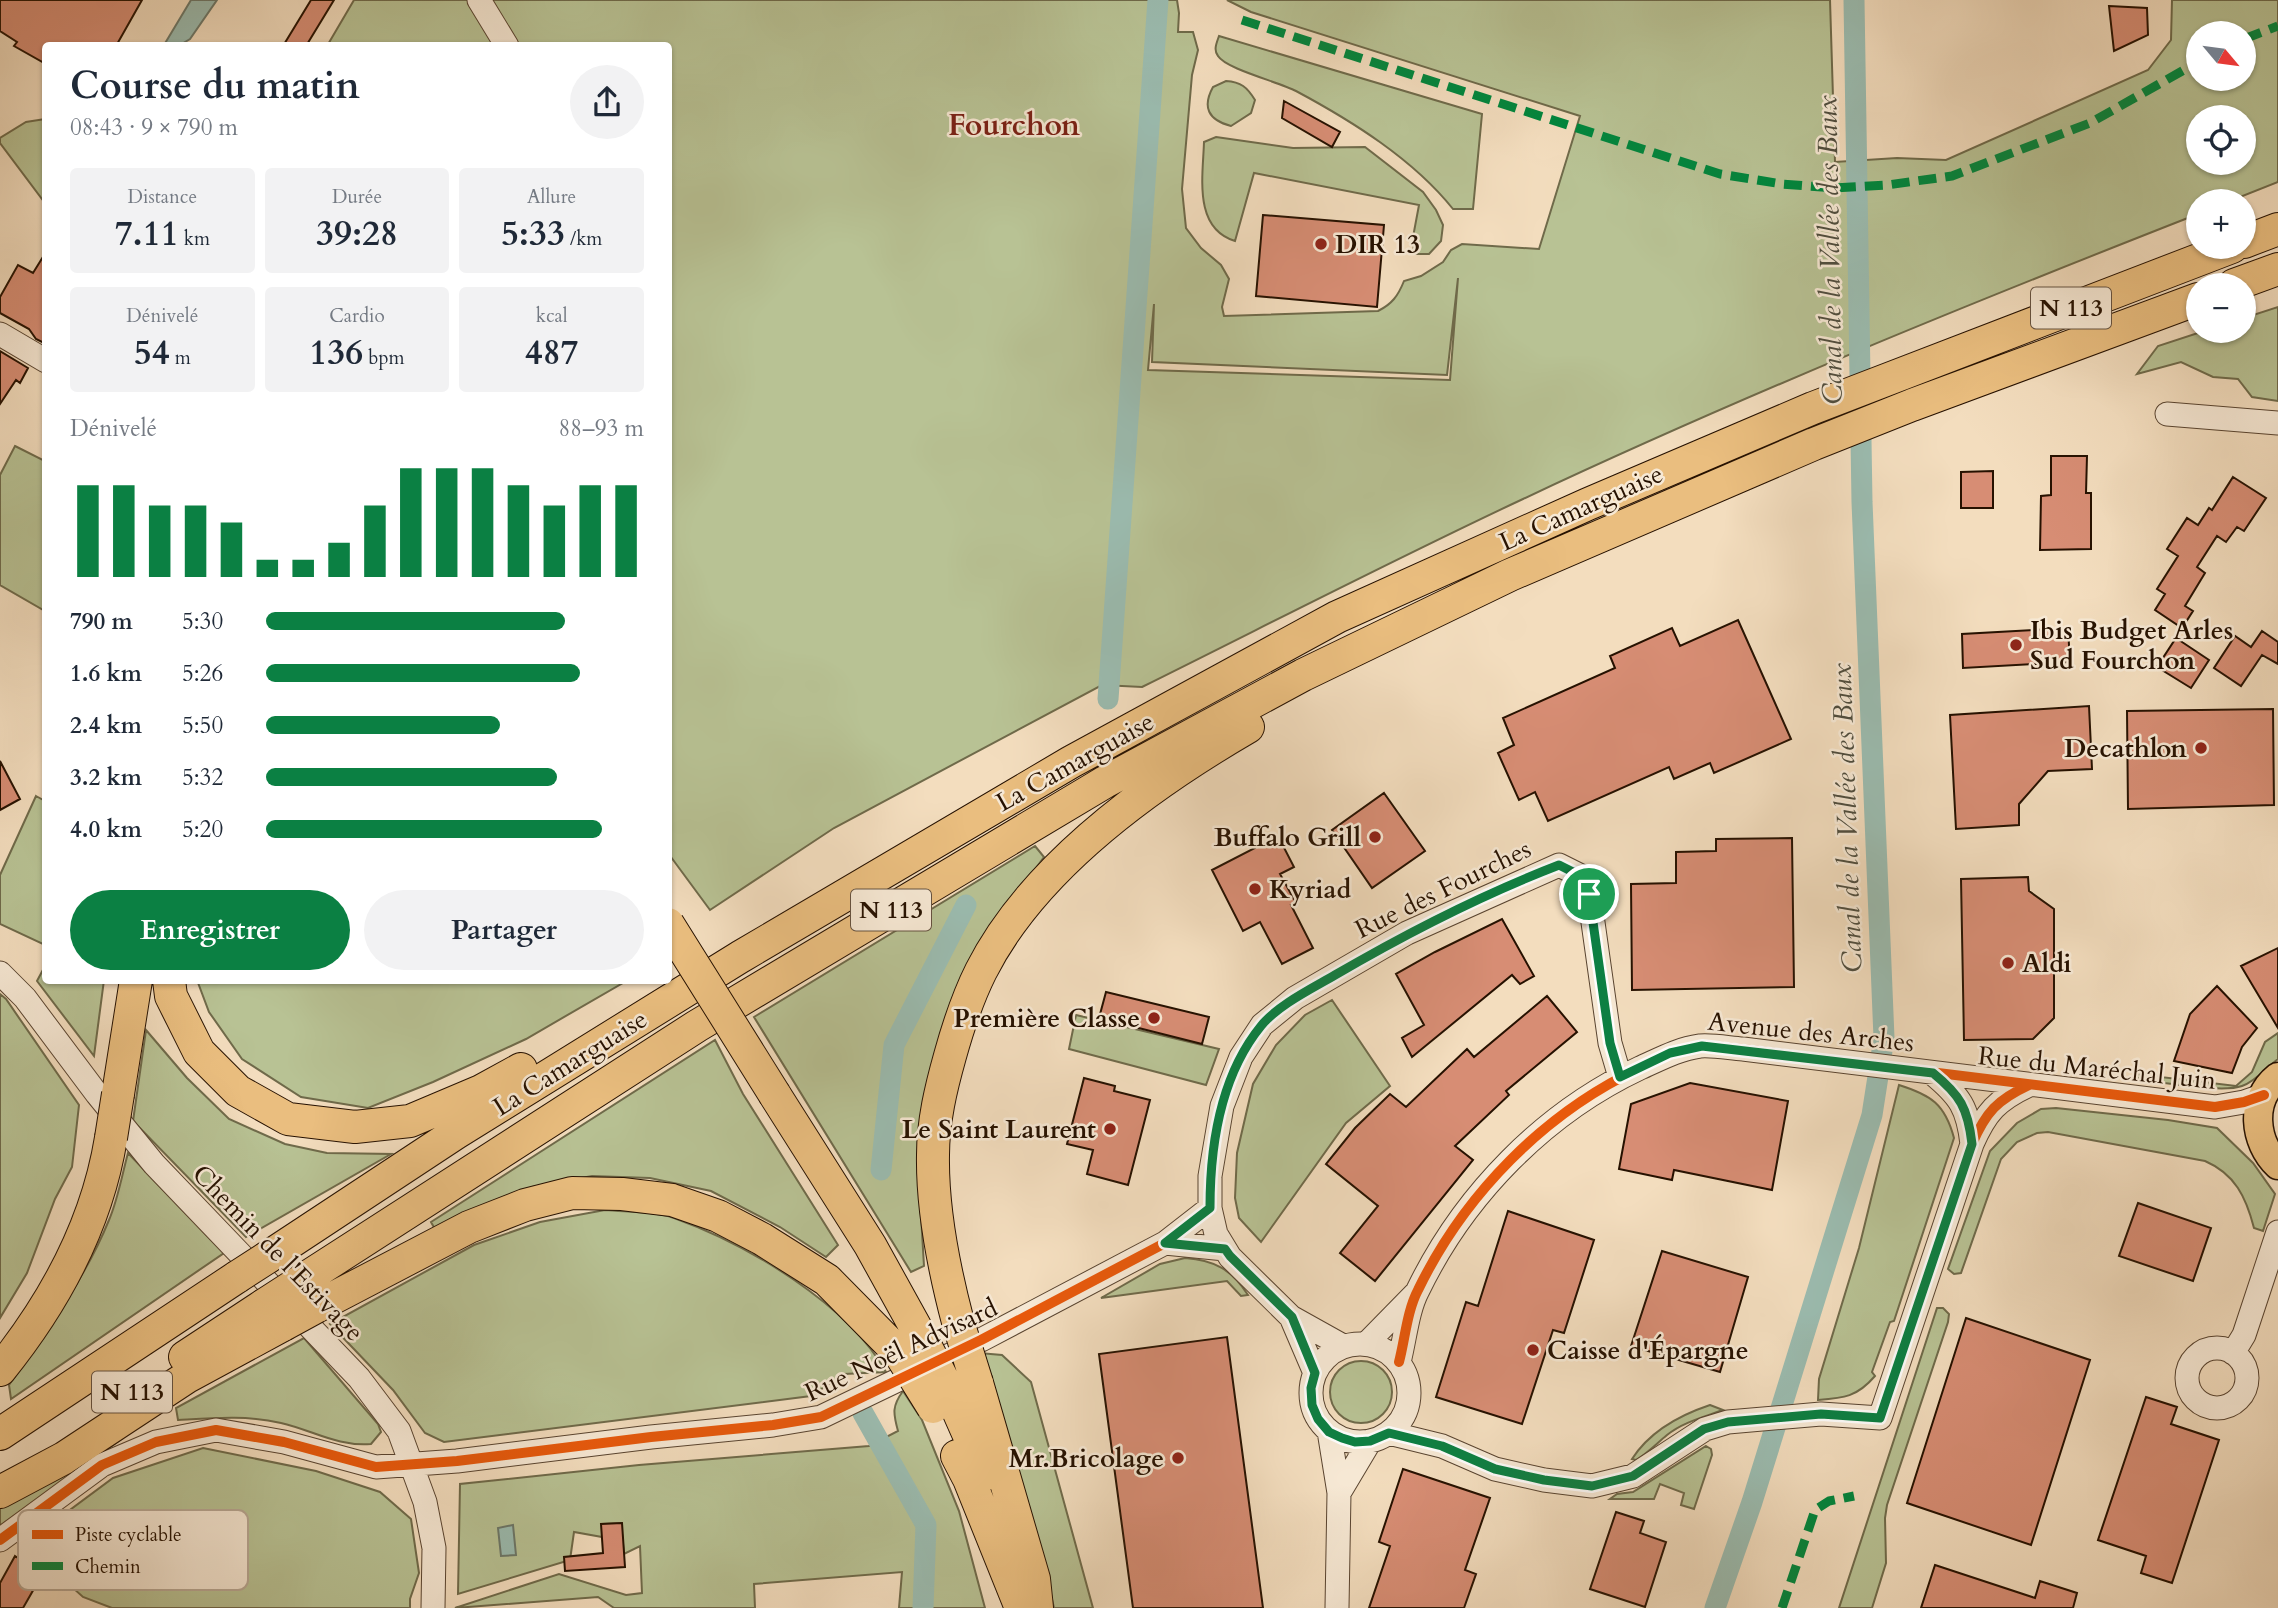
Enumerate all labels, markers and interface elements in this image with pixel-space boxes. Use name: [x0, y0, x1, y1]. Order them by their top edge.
north arrow: [2186, 21, 2256, 91]
map controls: [2186, 21, 2256, 343]
text: Course du matin: [70, 60, 360, 112]
button: share: [570, 65, 644, 139]
water label: Canal de la Vallée des Baux: [1808, 94, 1852, 405]
district label: Fourchon: [948, 105, 1080, 146]
button: locate: [2186, 105, 2256, 175]
text: 08:43 · 9 × 790 m: [70, 112, 238, 143]
text: Distance: [128, 184, 197, 210]
text: Durée: [332, 184, 382, 210]
text: Allure: [527, 184, 576, 210]
button: +: [2186, 189, 2256, 259]
text: 7.11: [115, 210, 179, 258]
text: 39:28: [316, 210, 398, 258]
text: 5:33: [501, 210, 565, 258]
text: km: [179, 226, 210, 252]
text: /km: [565, 226, 602, 252]
place label: DIR 13: [1335, 227, 1420, 262]
marker: DIR 13: [1313, 236, 1329, 252]
button: −: [2186, 273, 2256, 343]
road number: N 113: [2031, 288, 2111, 328]
text: Dénivelé: [126, 303, 198, 329]
text: Cardio: [329, 303, 385, 329]
text: kcal: [536, 303, 568, 329]
text: 54: [134, 329, 170, 377]
text: 136: [309, 329, 363, 377]
text: 487: [525, 329, 579, 377]
text: m: [170, 345, 191, 371]
text: bpm: [363, 345, 405, 371]
text: Dénivelé: [70, 413, 157, 444]
text: 88–93 m: [559, 413, 644, 444]
street label: La Camarguaise: [1494, 456, 1668, 560]
text: 790 m: [70, 606, 133, 637]
text: 5:30: [182, 606, 223, 637]
place label: Ibis Budget Arles Sud Fourchon: [2030, 613, 2233, 678]
marker: Ibis Budget Arles Sud Fourchon: [2008, 637, 2024, 653]
text: 1.6 km: [70, 658, 142, 689]
text: 5:26: [182, 658, 223, 689]
water label: Canal de la Vallée des Baux: [1823, 662, 1871, 973]
street label: La Camarguaise: [990, 704, 1160, 820]
text: 2.4 km: [70, 710, 142, 741]
text: 5:50: [182, 710, 223, 741]
place label: Decathlon: [2064, 731, 2187, 766]
marker: Decathlon: [2193, 740, 2209, 756]
text: 3.2 km: [70, 762, 142, 793]
text: 5:32: [182, 762, 223, 793]
text: 4.0 km: [70, 814, 142, 845]
text: 5:20: [182, 814, 223, 845]
place label: Buffalo Grill: [1214, 820, 1361, 855]
marker: Buffalo Grill: [1367, 829, 1383, 845]
street label: Rue des Fourches: [1349, 831, 1537, 947]
pin: [1559, 864, 1619, 924]
place label: Kyriad: [1269, 872, 1351, 907]
icon: arrive: [1570, 875, 1608, 913]
marker: Kyriad: [1247, 881, 1263, 897]
button: Enregistrer: [70, 890, 350, 970]
button: Partager: [364, 890, 644, 970]
road number: N 113: [851, 890, 931, 930]
place label: Aldi: [2022, 946, 2072, 981]
marker: Aldi: [2000, 955, 2016, 971]
place label: Première Classe: [953, 1001, 1140, 1036]
street label: La Camarguaise: [486, 1002, 654, 1124]
street label: Avenue des Arches: [1706, 1004, 1916, 1060]
marker: Première Classe: [1146, 1010, 1162, 1026]
street label: Rue du Maréchal Juin: [1976, 1038, 2218, 1098]
place label: Le Saint Laurent: [902, 1112, 1096, 1147]
marker: Le Saint Laurent: [1102, 1121, 1118, 1137]
street label: Chemin de l'Estivage: [184, 1157, 372, 1349]
street label: Rue Noël Advisard: [799, 1290, 1003, 1410]
place label: Caisse d'Épargne: [1547, 1333, 1749, 1368]
marker: Caisse d'Épargne: [1525, 1342, 1541, 1358]
road number: N 113: [92, 1372, 172, 1412]
place label: Mr.Bricolage: [1008, 1441, 1164, 1476]
marker: Mr.Bricolage: [1170, 1450, 1186, 1466]
legend: [18, 1510, 248, 1590]
text: Piste cyclable: [75, 1522, 182, 1548]
text: Chemin: [75, 1554, 141, 1580]

